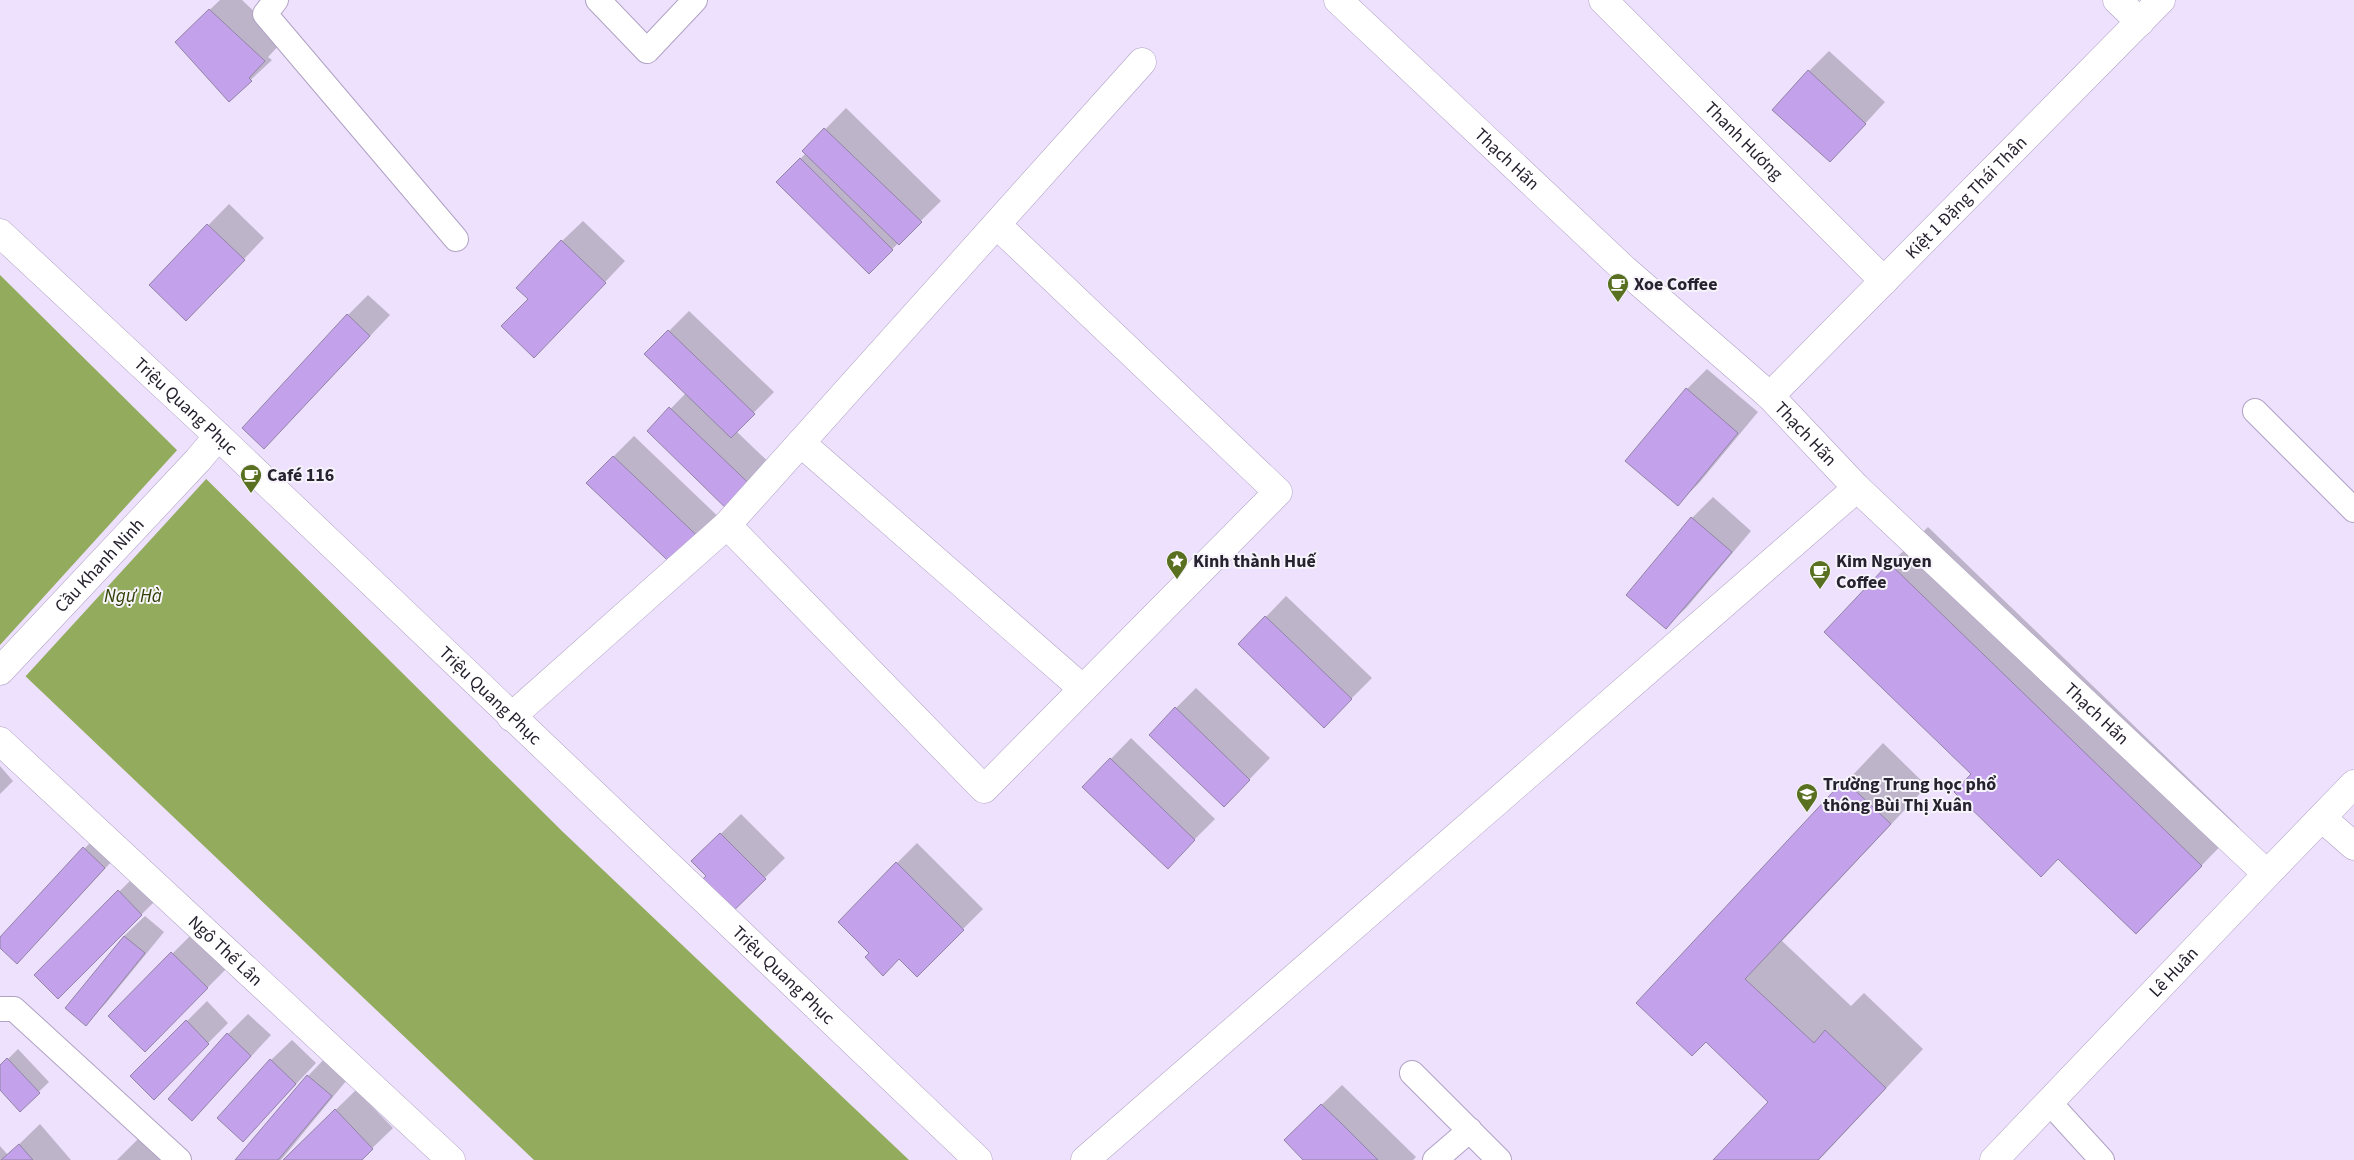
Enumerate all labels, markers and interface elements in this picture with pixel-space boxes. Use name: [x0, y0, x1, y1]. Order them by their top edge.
street label: Thanh Hương: [1698, 96, 1788, 186]
street label: Thạch Hãn: [1469, 123, 1545, 196]
street label: Kiệt 1 Đặng Thái Thân: [1900, 131, 2033, 265]
cafe icon: Xoe Coffee: [1606, 272, 1630, 303]
place label: Xoe Coffee: [1634, 272, 1718, 297]
street label: Triệu Quang Phục: [128, 352, 243, 461]
street label: Thạch Hãn: [1768, 396, 1842, 472]
cafe icon: Café 116: [239, 463, 263, 494]
place label: Café 116: [267, 463, 334, 488]
street label: Cầu Khanh Ninh: [49, 513, 150, 618]
place icon: Kinh thành Huế: [1165, 549, 1189, 580]
place label: Kinh thành Huế: [1193, 549, 1316, 574]
place label: Kim Nguyen Coffee: [1836, 549, 1932, 595]
cafe icon: Kim Nguyen Coffee: [1808, 559, 1832, 590]
water label: Ngự Hà: [104, 583, 162, 610]
street label: Triệu Quang Phục: [433, 641, 547, 751]
street label: Thạch Hãn: [2058, 677, 2134, 751]
place label: Trường Trung học phổ thông Bùi Thị Xuân: [1823, 772, 1996, 818]
school or university icon: Trường Trung học phổ thông Bùi Thị Xuân: [1795, 782, 1819, 813]
street label: Ngô Thế Lân: [183, 910, 268, 992]
street label: Triệu Quang Phục: [726, 920, 840, 1030]
street label: Lê Huân: [2144, 941, 2204, 1003]

